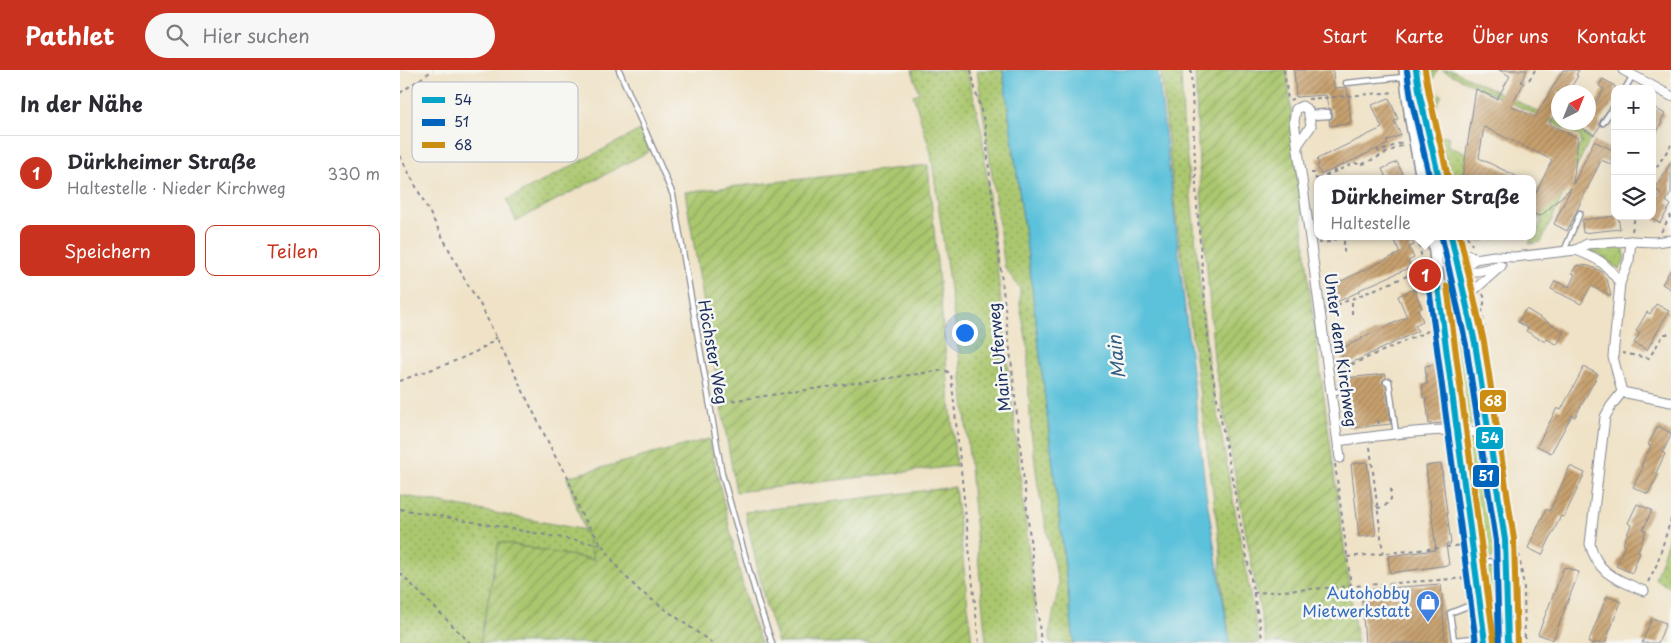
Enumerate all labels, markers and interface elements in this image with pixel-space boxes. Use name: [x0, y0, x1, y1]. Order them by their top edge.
search box: [145, 13, 495, 58]
text: Pathlet: [25, 17, 115, 53]
icon: search: [163, 21, 191, 49]
text: Hier suchen: [203, 21, 310, 49]
text: Start: [1322, 22, 1367, 49]
text: Karte: [1395, 22, 1444, 49]
text: Über uns: [1472, 22, 1548, 49]
text: Kontakt: [1576, 22, 1646, 49]
legend: [412, 82, 578, 162]
north arrow: [1551, 85, 1596, 130]
map controls: [1611, 85, 1656, 220]
button: +: [1611, 85, 1656, 130]
text: In der Nähe: [20, 87, 142, 119]
text: 54: [454, 89, 472, 110]
text: 51: [454, 111, 469, 132]
button: −: [1611, 130, 1656, 175]
text: 68: [454, 134, 472, 155]
text: Dürkheimer Straße: [67, 147, 256, 175]
text: 1: [32, 161, 40, 185]
text: 330 m: [327, 161, 380, 185]
text: Haltestelle · Nieder Kirchweg: [67, 175, 286, 199]
popup: [1314, 175, 1536, 240]
button: layers: [1611, 175, 1656, 220]
text: Dürkheimer Straße: [1330, 182, 1520, 210]
text: Haltestelle: [1330, 210, 1411, 234]
button: Speichern: [20, 225, 195, 276]
button: Teilen: [205, 225, 380, 276]
pin: 1: [1409, 256, 1441, 294]
street label: Unter dem Kirchweg: [1319, 271, 1365, 429]
street label: Höchster Weg: [693, 298, 735, 406]
street label: Main-Uferweg: [980, 302, 1016, 413]
your location: [952, 320, 978, 346]
water label: Main: [1100, 333, 1131, 380]
line badge: 68: [1479, 389, 1507, 413]
text: 68: [1484, 390, 1503, 411]
line badge: 54: [1475, 426, 1504, 450]
text: 54: [1481, 427, 1500, 448]
line badge: 51: [1472, 464, 1500, 488]
text: 51: [1478, 465, 1494, 486]
place label: Autohobby Mietwerkstatt: [1302, 580, 1410, 622]
shop icon: Autohobby Mietwerkstatt: [1415, 589, 1441, 623]

